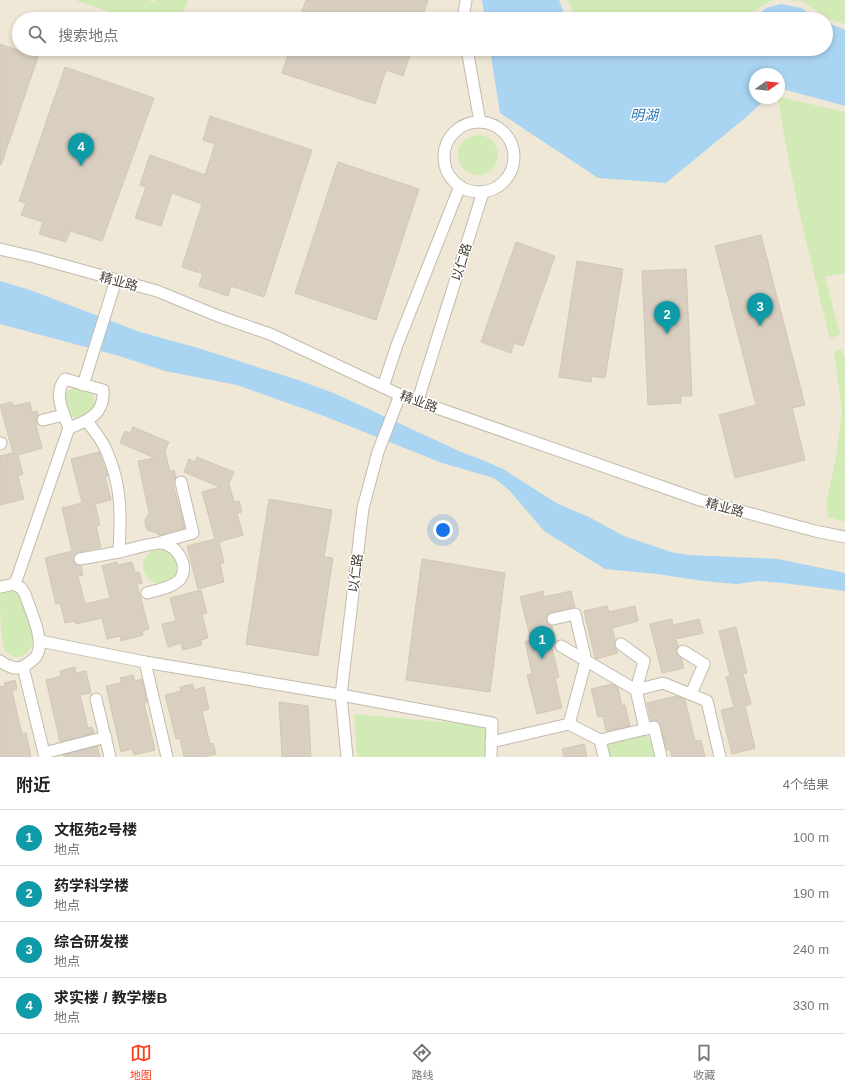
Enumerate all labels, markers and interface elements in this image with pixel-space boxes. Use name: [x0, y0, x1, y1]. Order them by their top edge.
search box: [12, 12, 833, 56]
icon: search: [26, 23, 48, 45]
text: 搜索地点: [58, 27, 118, 44]
north arrow: [749, 68, 785, 104]
water label: 明湖: [630, 107, 660, 123]
pin: 4: [68, 133, 94, 166]
street label: 以仁路: [449, 241, 474, 283]
street label: 精业路: [98, 269, 140, 294]
pin: 3: [747, 293, 773, 326]
pin: 2: [654, 301, 680, 334]
street label: 精业路: [398, 388, 440, 415]
street label: 精业路: [704, 495, 746, 520]
your location: [433, 520, 453, 540]
street label: 以仁路: [346, 553, 365, 593]
pin: 1: [529, 626, 555, 659]
text: 附近: [16, 776, 50, 795]
text: 4个结果: [783, 777, 829, 792]
text: 文枢苑2号楼: [54, 821, 137, 838]
text: 1: [25, 830, 33, 845]
text: 100 m: [793, 830, 829, 845]
text: 地点: [54, 842, 80, 857]
text: 药学科学楼: [54, 877, 129, 894]
text: 2: [25, 886, 33, 901]
text: 190 m: [793, 886, 829, 901]
text: 地点: [54, 898, 80, 913]
text: 综合研发楼: [54, 933, 129, 950]
text: 3: [25, 942, 33, 957]
text: 240 m: [793, 942, 829, 957]
text: 地点: [54, 954, 80, 969]
text: 求实楼 / 教学楼B: [54, 989, 167, 1006]
text: 4: [25, 998, 33, 1013]
text: 330 m: [793, 998, 829, 1013]
text: 地点: [54, 1010, 80, 1025]
tab: 地图: [130, 1042, 152, 1082]
tab: 路线: [411, 1042, 433, 1082]
tab: 收藏: [693, 1042, 715, 1082]

